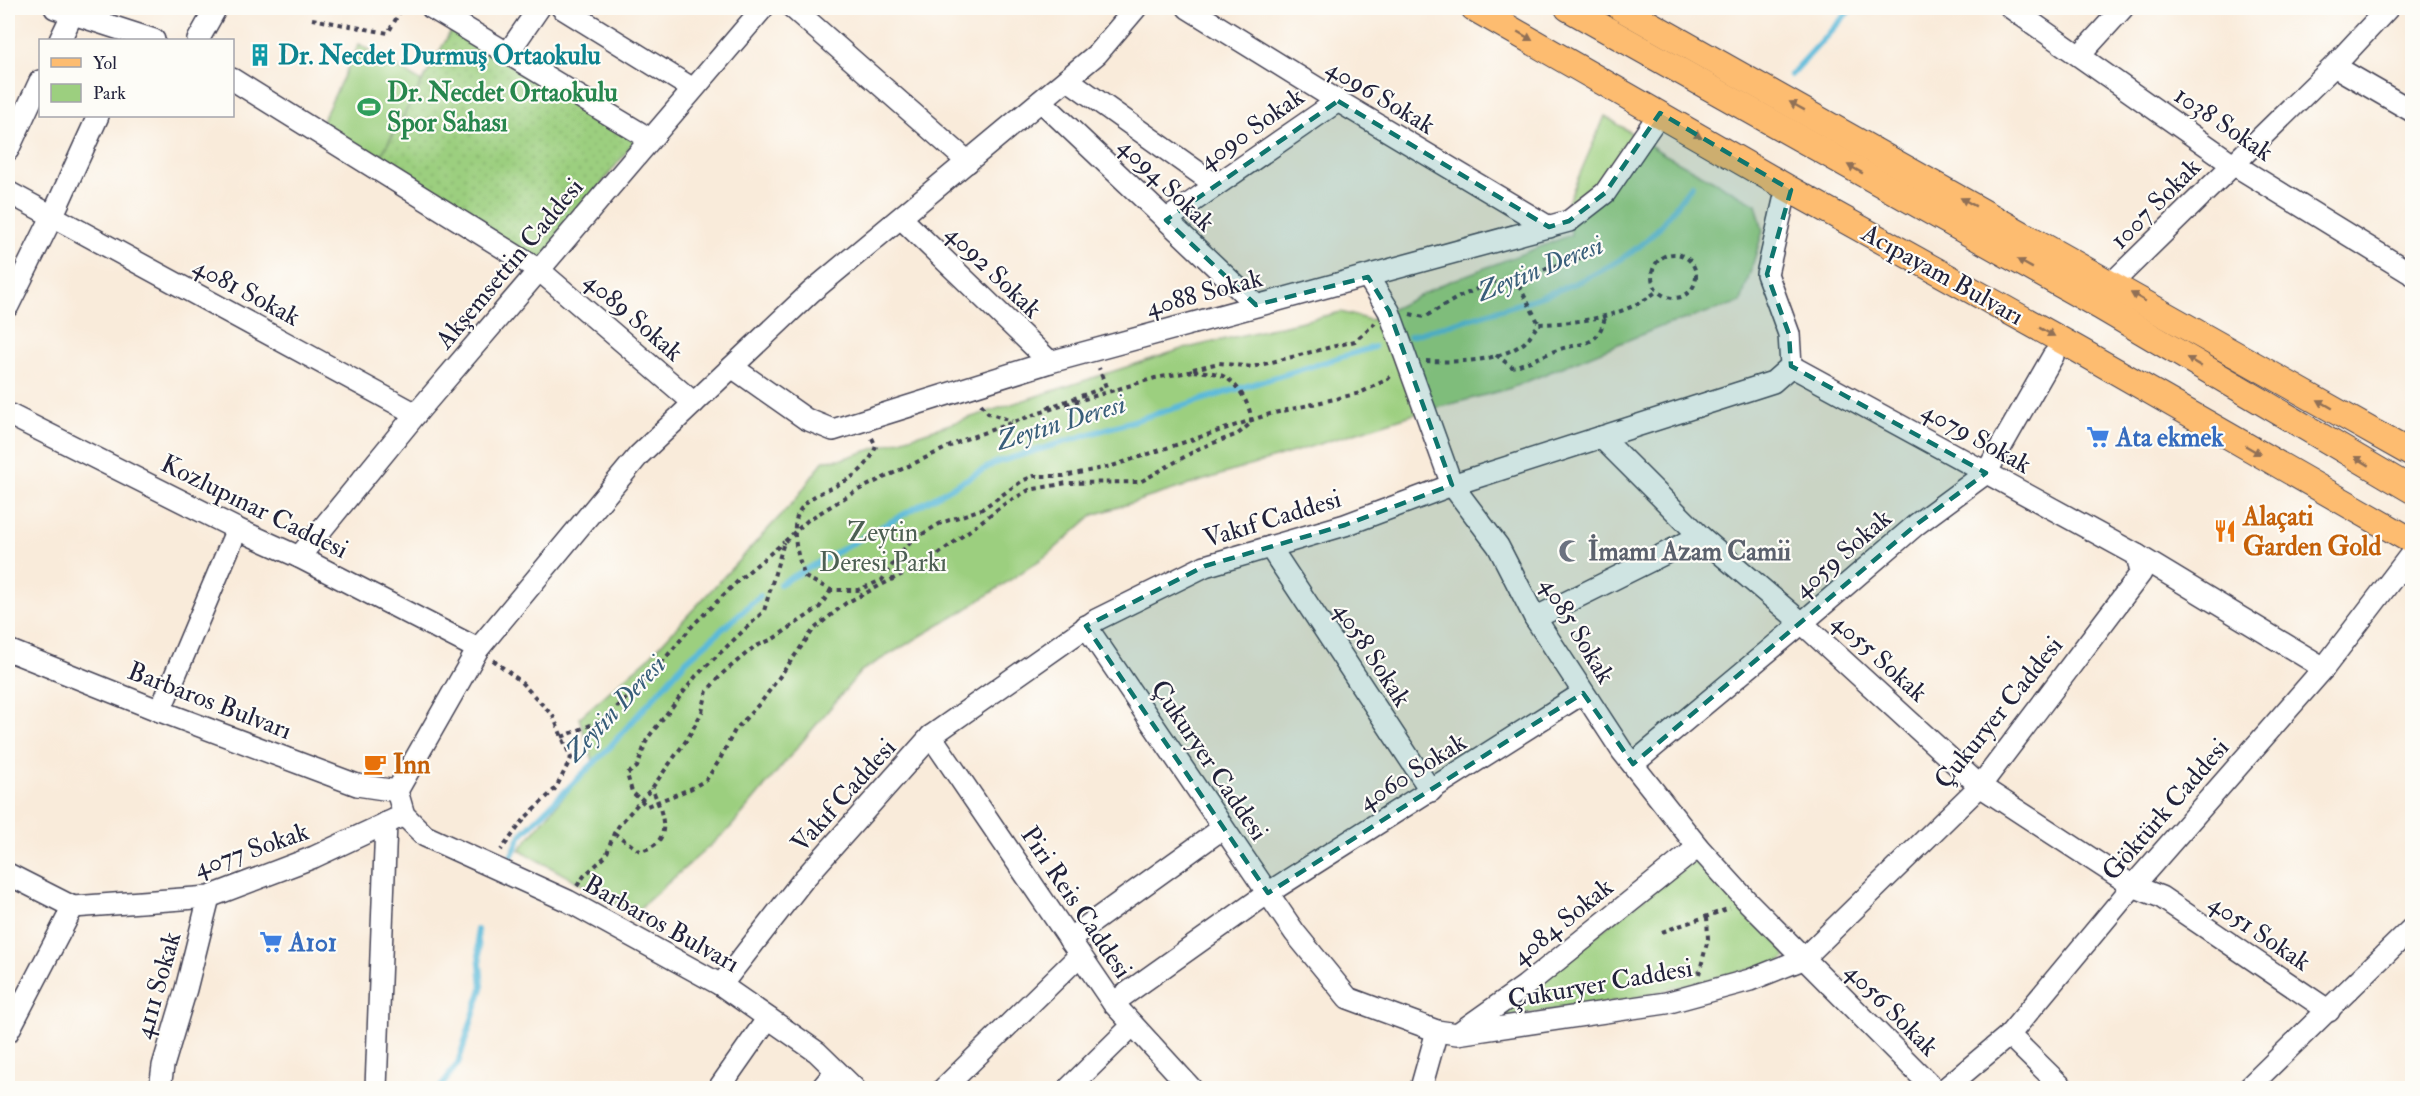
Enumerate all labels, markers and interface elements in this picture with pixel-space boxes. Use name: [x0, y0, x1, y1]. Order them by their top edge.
one-way arrow: [1517, 31, 1533, 42]
legend: [39, 39, 234, 117]
place label: Dr. Necdet Durmuş Ortaokulu: [278, 40, 601, 72]
building icon: Dr. Necdet Durmuş Ortaokulu: [247, 42, 273, 68]
text: Yol: [93, 52, 117, 75]
street label: 4096 Sokak: [1320, 52, 1441, 142]
place label: Dr. Necdet Ortaokulu Spor Sahası: [387, 77, 618, 140]
street label: 1038 Sokak: [2168, 79, 2279, 169]
street label: 4090 Sokak: [1193, 80, 1311, 177]
text: Park: [93, 82, 126, 105]
sports icon: Dr. Necdet Ortaokulu Spor Sahası: [356, 94, 382, 120]
one-way arrow: [1789, 102, 1806, 112]
one-way arrow: [1686, 128, 1703, 138]
street label: 4094 Sokak: [1111, 131, 1222, 239]
street label: 1007 Sokak: [2104, 151, 2208, 256]
one-way arrow: [1846, 164, 1863, 174]
street label: Akşemsettin Caddesi: [428, 172, 591, 356]
one-way arrow: [1959, 197, 1976, 207]
street label: Acıpayam Bulvarı: [1854, 217, 2029, 334]
street label: 4092 Sokak: [938, 218, 1049, 326]
water label: Zeytin Deresi: [1470, 228, 1608, 309]
street label: 4081 Sokak: [188, 250, 306, 334]
one-way arrow: [2016, 259, 2033, 269]
street label: 4088 Sokak: [1142, 262, 1267, 324]
street label: 4089 Sokak: [577, 265, 690, 369]
one-way arrow: [2129, 292, 2146, 302]
one-way arrow: [2039, 327, 2056, 337]
one-way arrow: [2186, 356, 2202, 367]
water label: Zeytin Deresi: [991, 387, 1130, 458]
street label: 4079 Sokak: [1916, 395, 2037, 481]
one-way arrow: [2317, 399, 2333, 410]
place label: Ata ekmek: [2115, 422, 2224, 454]
supermarket icon: Ata ekmek: [2085, 424, 2111, 450]
one-way arrow: [2245, 444, 2261, 455]
street label: Kozlupınar Caddesi: [155, 448, 353, 567]
one-way arrow: [2354, 455, 2370, 466]
street label: Vakıf Caddesi: [1200, 483, 1345, 555]
place label: Alaçati Garden Gold: [2242, 501, 2381, 563]
street label: 4059 Sokak: [1787, 502, 1899, 605]
park label: Zeytin Deresi Parkı: [819, 517, 947, 579]
restaurant icon: Alaçati Garden Gold: [2212, 518, 2238, 544]
place label: İmamı Azam Camii: [1588, 534, 1791, 568]
mosque icon: İmamı Azam Camii: [1557, 538, 1583, 564]
street label: 4085 Sokak: [1533, 571, 1622, 690]
street label: 4058 Sokak: [1326, 596, 1418, 713]
street label: 4055 Sokak: [1825, 606, 1934, 709]
street label: Çukuryer Caddesi: [1928, 630, 2070, 795]
water label: Zeytin Deresi: [557, 648, 673, 770]
street label: Barbaros Bulvarı: [123, 655, 296, 747]
street label: Çukuryer Caddesi: [1144, 674, 1275, 847]
street label: 4060 Sokak: [1353, 726, 1473, 818]
street label: Vakıf Caddesi: [784, 732, 903, 859]
street label: Göktürk Caddesi: [2095, 732, 2236, 887]
place label: Inn: [393, 749, 431, 781]
cafe icon: Inn: [362, 751, 388, 777]
street label: 4077 Sokak: [190, 815, 313, 884]
street label: Piri Reis Caddesi: [1014, 820, 1139, 985]
street label: Barbaros Bulvarı: [578, 868, 745, 980]
street label: 4084 Sokak: [1505, 871, 1620, 972]
street label: 4051 Sokak: [2203, 887, 2317, 979]
place label: A101: [288, 927, 337, 959]
street label: 4111 Sokak: [127, 928, 189, 1042]
supermarket icon: A101: [258, 929, 284, 955]
street label: Çukuryer Caddesi: [1505, 952, 1695, 1016]
street label: 4056 Sokak: [1838, 956, 1945, 1064]

